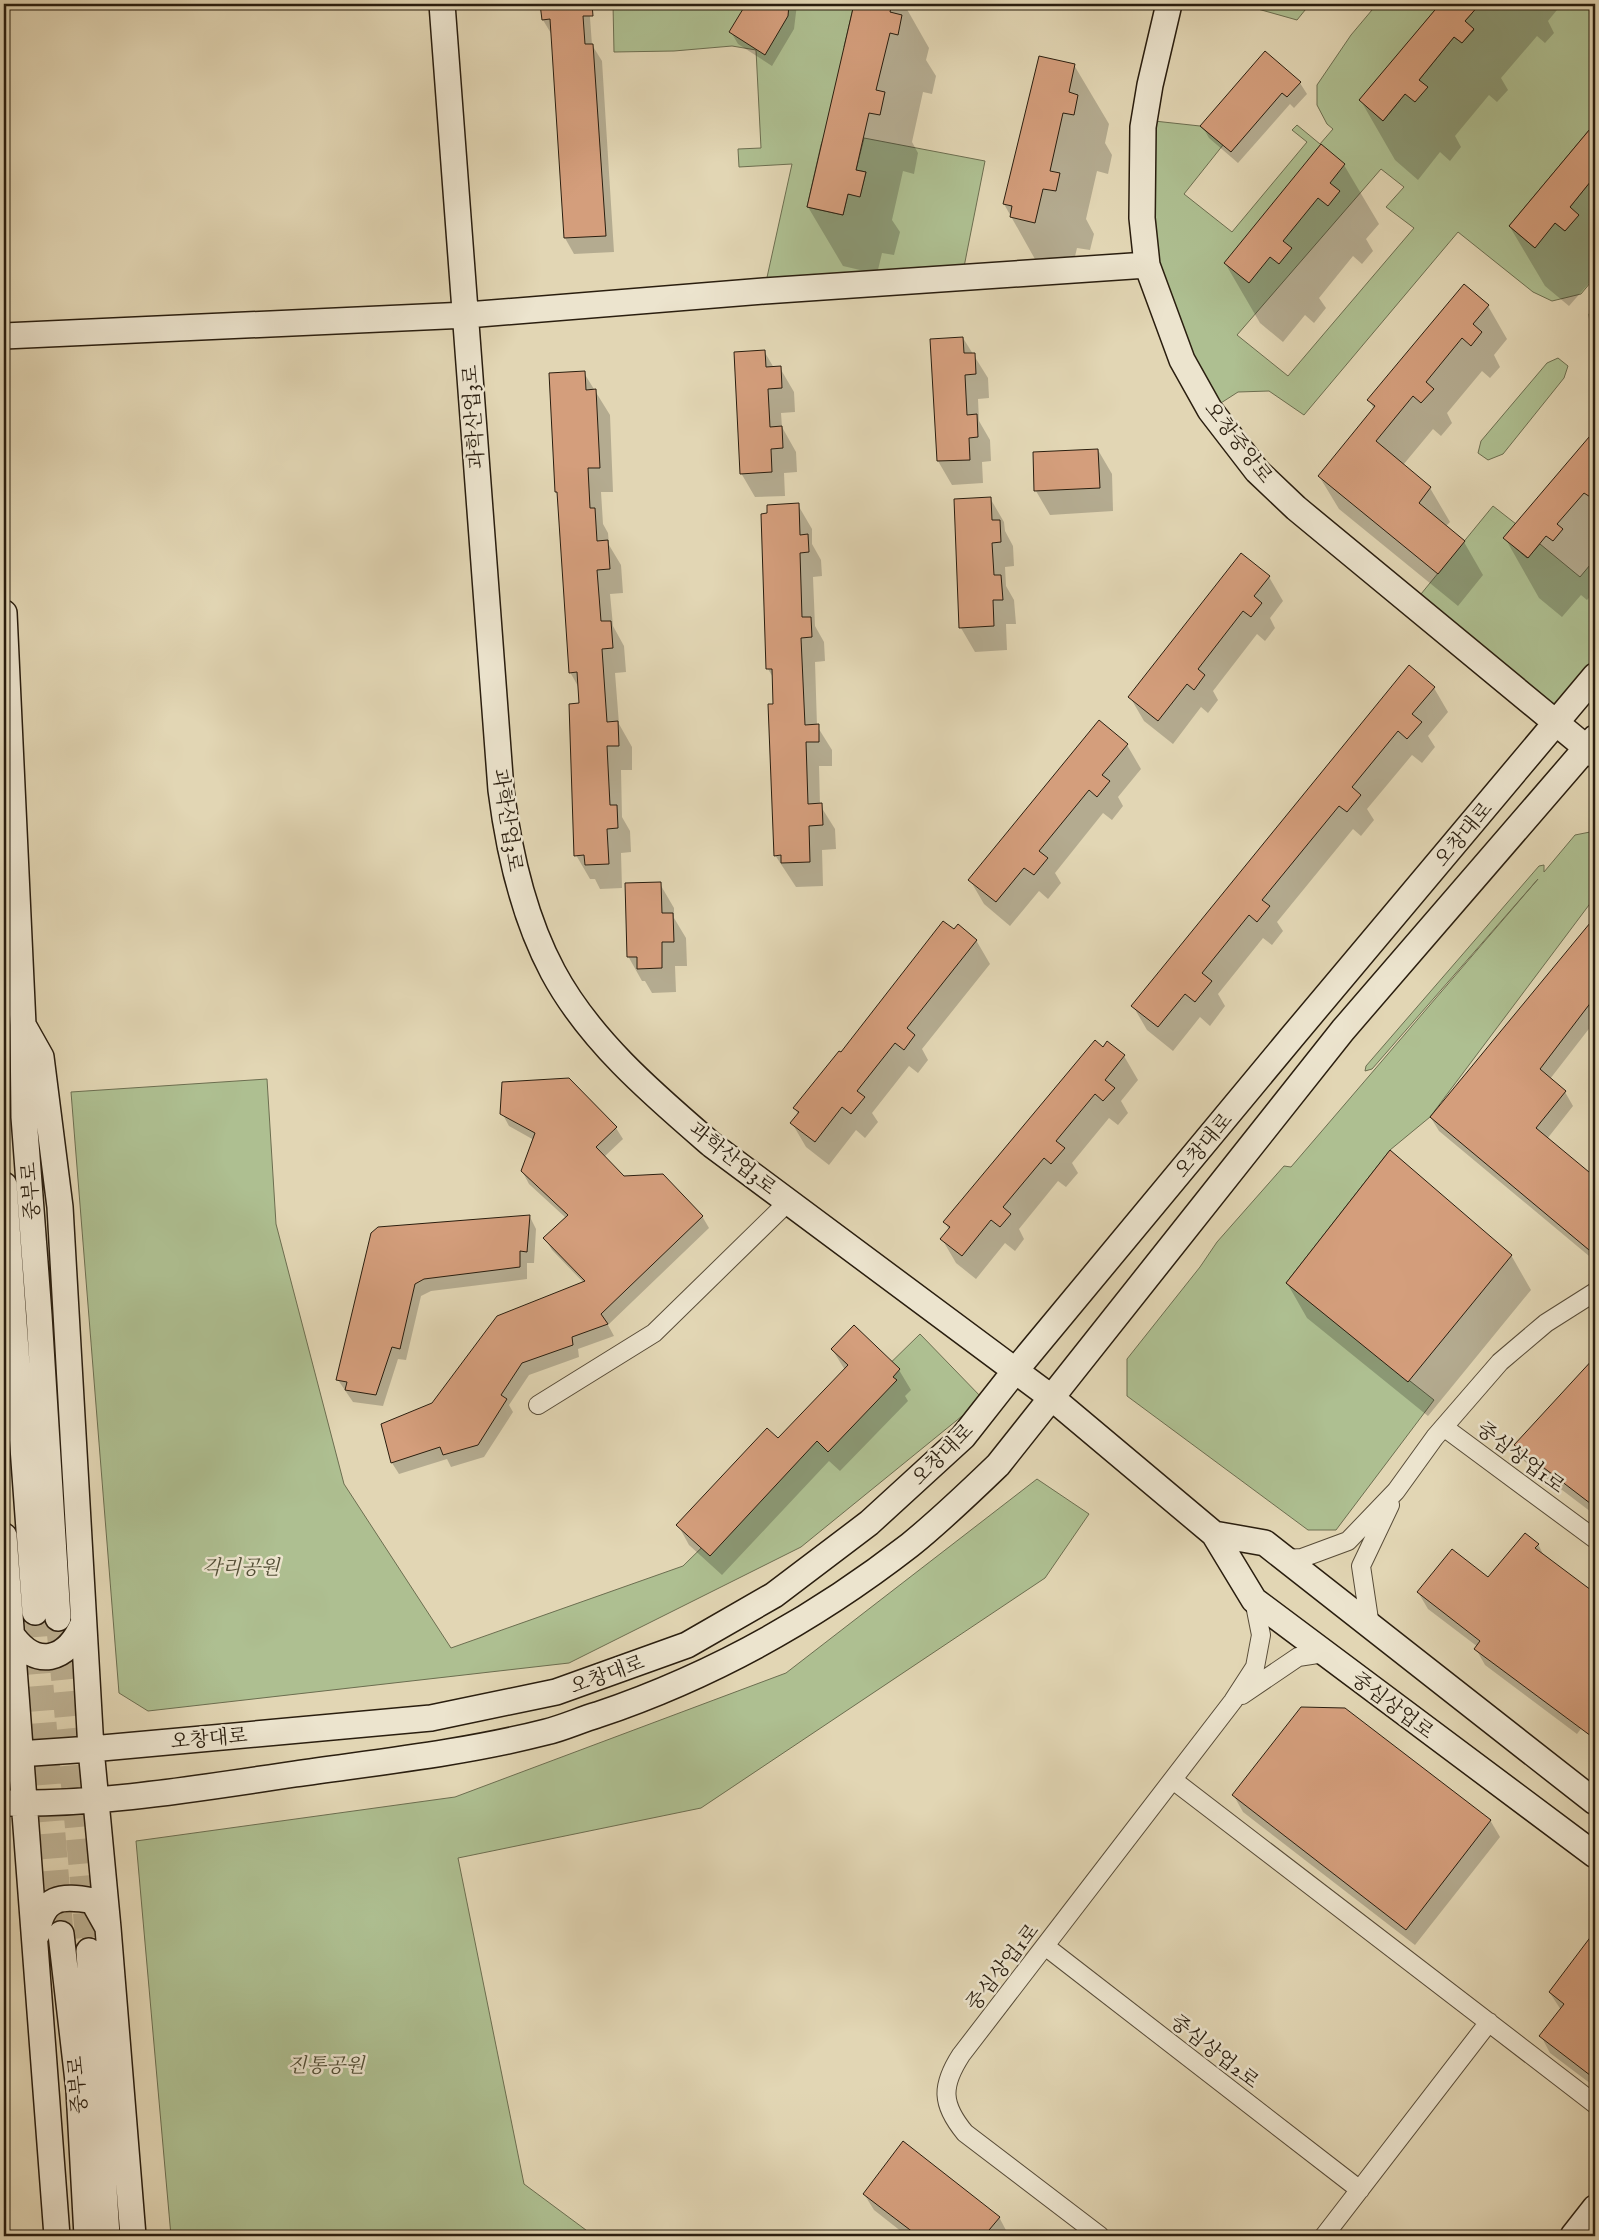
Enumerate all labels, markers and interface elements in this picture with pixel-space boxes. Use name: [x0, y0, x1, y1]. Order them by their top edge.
street label: 과학산업3로: [458, 364, 491, 470]
street label: 오창중앙로: [1198, 397, 1277, 489]
street label: 과학산업3로: [486, 767, 527, 874]
street label: 오창대로: [1430, 797, 1499, 873]
street label: 오창대로: [1170, 1108, 1239, 1184]
street label: 과학산업3로: [683, 1117, 781, 1201]
street label: 중부로: [17, 1161, 46, 1221]
street label: 중심상업1로: [1471, 1417, 1569, 1499]
street label: 오창대로: [907, 1419, 979, 1491]
park label: 각리공원: [202, 1556, 281, 1581]
street label: 오창대로: [567, 1650, 648, 1700]
street label: 중심상업로: [1346, 1667, 1438, 1745]
street label: 오창대로: [170, 1724, 249, 1755]
street label: 중심상업1로: [961, 1919, 1045, 2017]
street label: 중심상업2로: [1165, 2010, 1264, 2095]
park label: 진통공원: [287, 2054, 366, 2079]
street label: 중부로: [64, 2055, 93, 2115]

